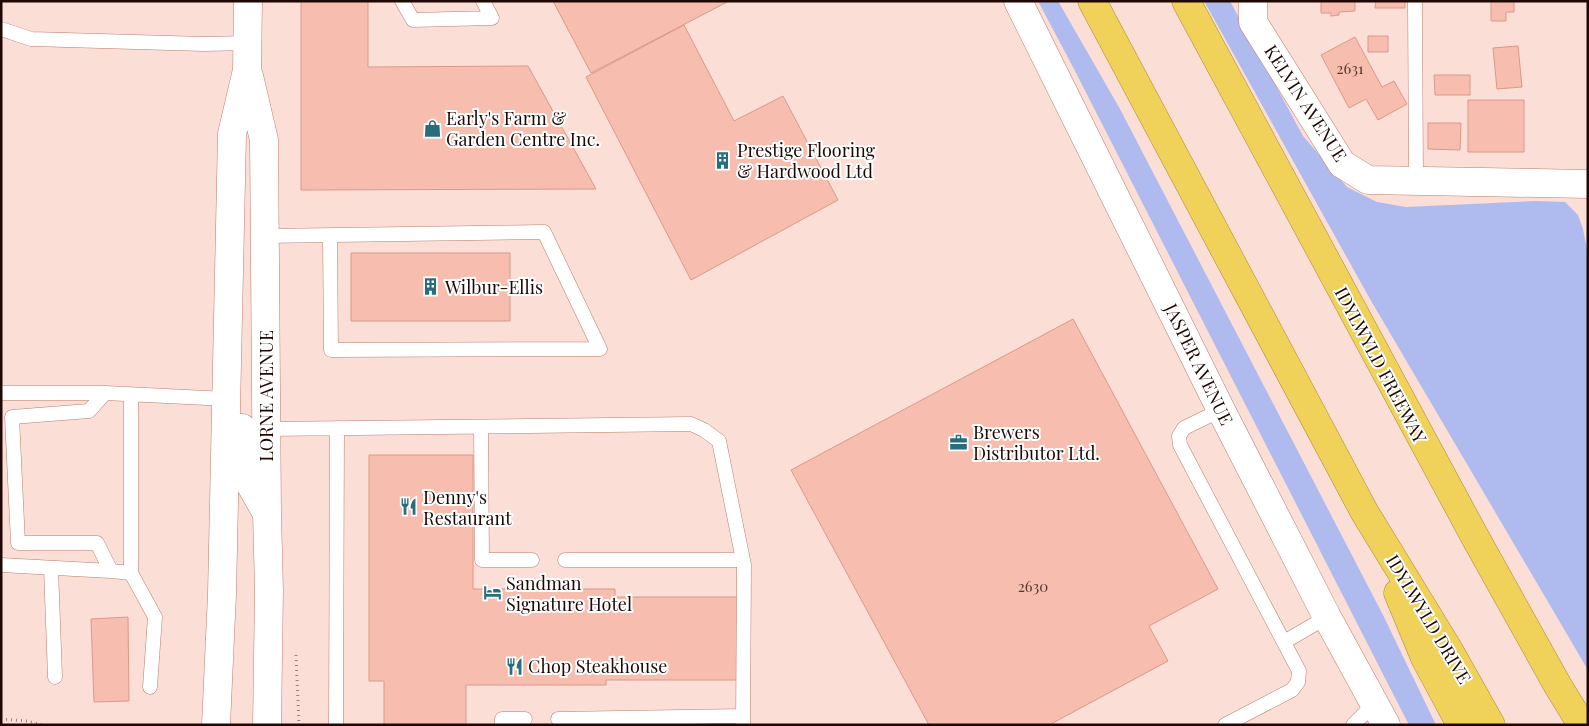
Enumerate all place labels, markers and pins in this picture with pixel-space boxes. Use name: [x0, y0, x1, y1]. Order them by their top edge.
place label: Early's Farm & Garden Centre Inc.: [446, 106, 600, 151]
shop icon: Early's Farm & Garden Centre Inc.: [422, 118, 442, 138]
place label: Prestige Flooring & Hardwood Ltd: [737, 138, 876, 183]
building icon: Prestige Flooring & Hardwood Ltd: [713, 150, 733, 170]
place label: Wilbur-Ellis: [444, 275, 543, 299]
building icon: Wilbur-Ellis: [421, 277, 441, 297]
place label: Brewers Distributor Ltd.: [973, 420, 1100, 465]
office icon: Brewers Distributor Ltd.: [949, 432, 969, 452]
place label: Denny's Restaurant: [423, 485, 512, 530]
restaurant icon: Denny's Restaurant: [399, 497, 419, 517]
place label: Sandman Signature Hotel: [506, 571, 632, 616]
hotel icon: Sandman Signature Hotel: [482, 583, 502, 603]
place label: Chop Steakhouse: [528, 654, 667, 678]
restaurant icon: Chop Steakhouse: [504, 656, 524, 676]

